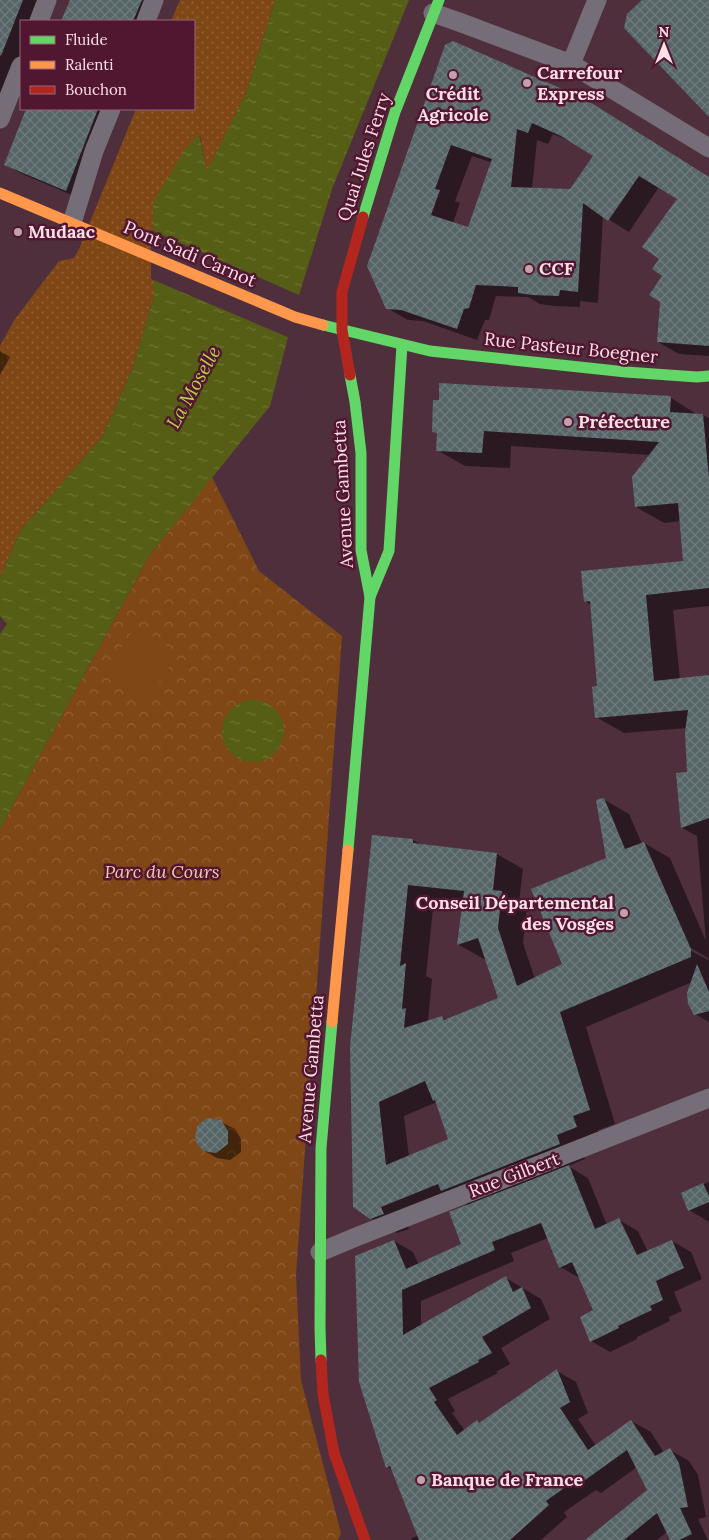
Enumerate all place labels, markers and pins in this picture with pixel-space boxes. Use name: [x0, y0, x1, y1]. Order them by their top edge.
place label: Carrefour Express: [537, 61, 622, 105]
marker: Crédit Agricole: [447, 69, 459, 81]
marker: Carrefour Express: [521, 77, 533, 89]
place label: Crédit Agricole: [417, 82, 489, 126]
place label: Mudaac: [28, 220, 96, 243]
marker: Mudaac: [12, 226, 24, 238]
place label: CCF: [539, 257, 575, 280]
marker: CCF: [523, 263, 535, 275]
place label: Préfecture: [578, 410, 670, 433]
marker: Préfecture: [562, 416, 574, 428]
place label: Conseil Départemental des Vosges: [416, 891, 614, 935]
marker: Conseil Départemental des Vosges: [618, 907, 630, 919]
place label: Banque de France: [431, 1468, 584, 1491]
marker: Banque de France: [415, 1474, 427, 1486]

